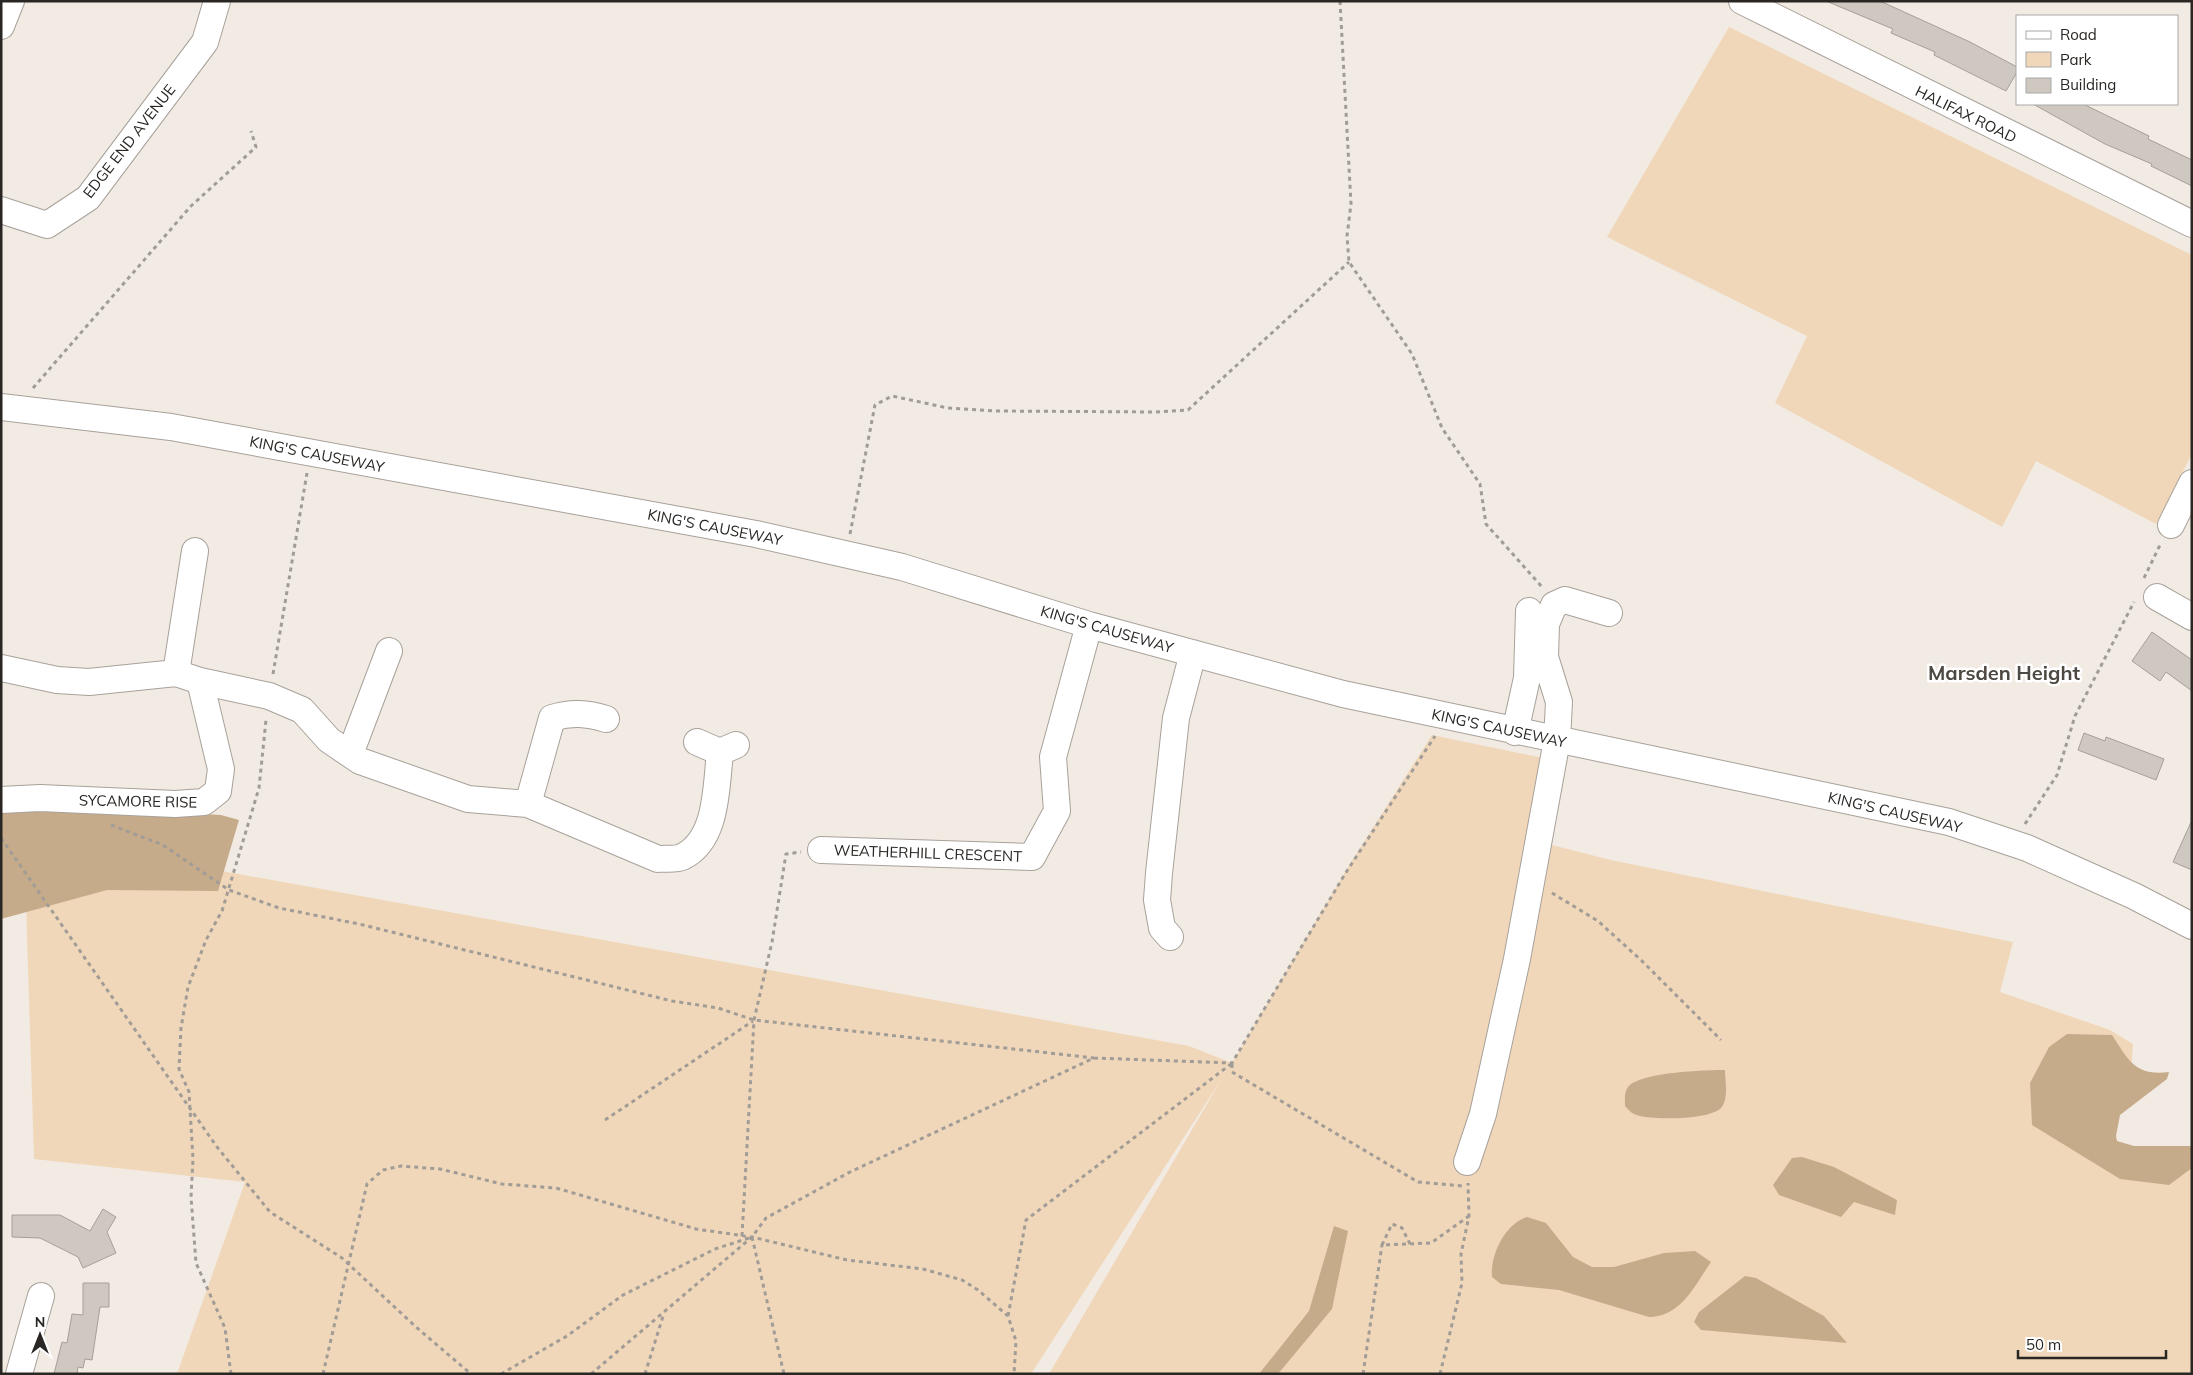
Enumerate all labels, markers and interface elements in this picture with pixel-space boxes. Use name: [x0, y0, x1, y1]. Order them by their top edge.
legend: [2016, 15, 2178, 105]
text: Road: [2060, 25, 2097, 44]
text: Park: [2060, 50, 2092, 69]
text: Building: [2060, 75, 2116, 94]
street label: EDGE END AVENUE: [79, 80, 179, 202]
street label: HALIFAX ROAD: [1912, 81, 2020, 147]
street label: KING'S CAUSEWAY: [248, 432, 387, 477]
street label: KING'S CAUSEWAY: [646, 505, 785, 550]
street label: KING'S CAUSEWAY: [1038, 601, 1176, 657]
district label: Marsden Height: [1928, 660, 2081, 685]
street label: KING'S CAUSEWAY: [1430, 704, 1569, 752]
street label: KING'S CAUSEWAY: [1826, 787, 1965, 837]
street label: SYCAMORE RISE: [79, 790, 198, 812]
street label: WEATHERHILL CRESCENT: [833, 840, 1023, 866]
north arrow: [15, 1310, 65, 1360]
text: N: [35, 1313, 45, 1331]
scale bar: [2018, 1328, 2166, 1360]
text: 50 m: [2026, 1335, 2061, 1354]

